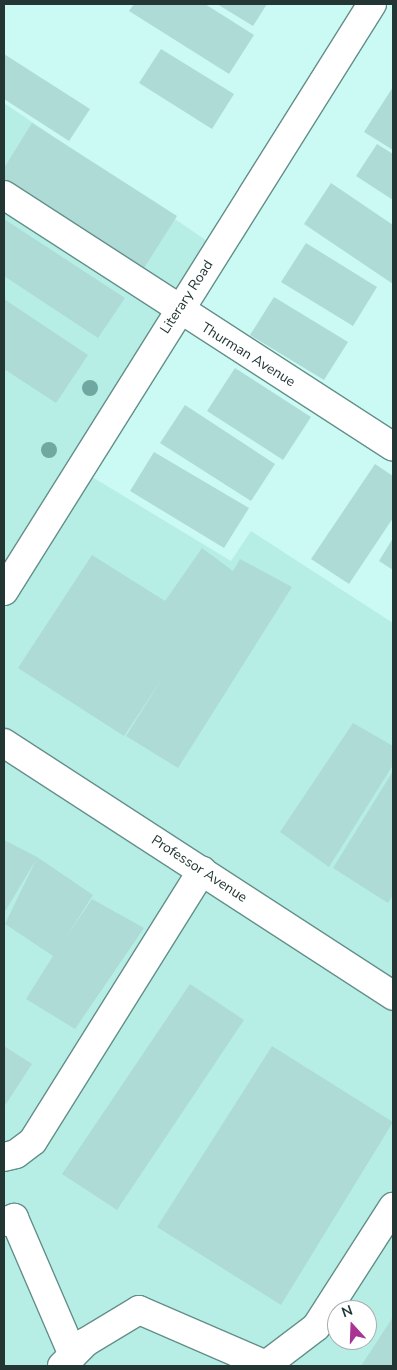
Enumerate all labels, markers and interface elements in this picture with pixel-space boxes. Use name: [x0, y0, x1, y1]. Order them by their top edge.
street label: Literary Road: [157, 257, 217, 337]
street label: Thurman Avenue: [198, 319, 298, 391]
street label: Professor Avenue: [148, 832, 250, 906]
north arrow: [327, 1300, 377, 1350]
text: N: [339, 1301, 355, 1322]

